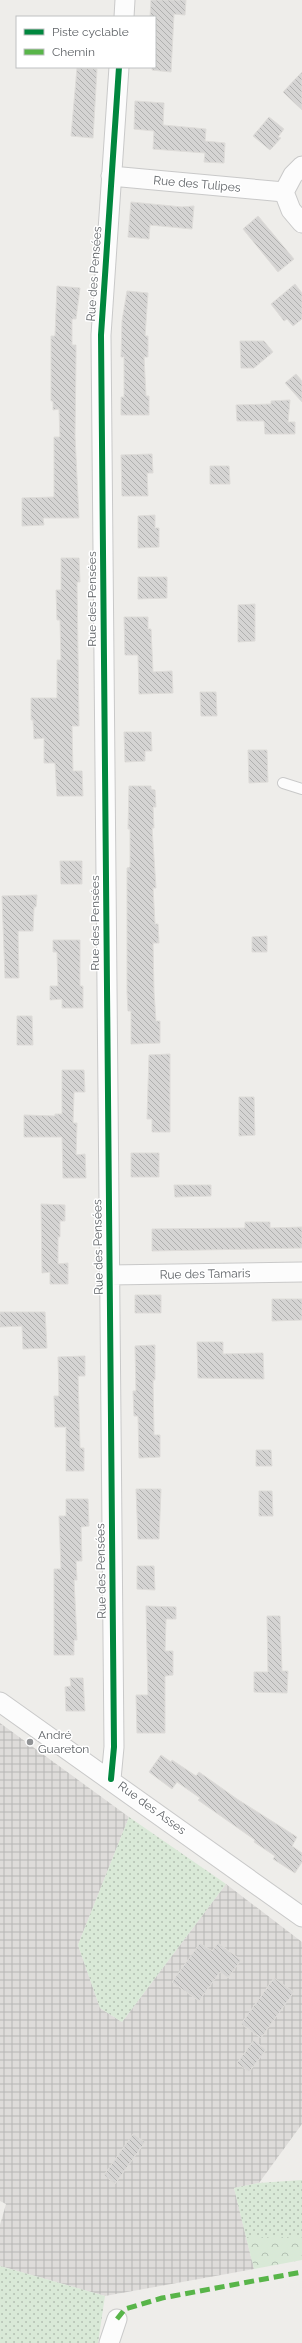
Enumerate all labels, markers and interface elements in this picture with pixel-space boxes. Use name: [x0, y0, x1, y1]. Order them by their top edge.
legend: [16, 16, 156, 68]
text: Piste cyclable: [52, 25, 129, 39]
text: Chemin: [52, 45, 95, 59]
street label: Rue des Tulipes: [153, 173, 241, 195]
street label: Rue des Pensées: [84, 226, 104, 322]
street label: Rue des Pensées: [85, 551, 99, 647]
street label: Rue des Pensées: [88, 875, 102, 971]
street label: Rue des Pensées: [90, 1199, 106, 1295]
street label: Rue des Tamaris: [159, 1266, 251, 1282]
street label: Rue des Pensées: [93, 1523, 109, 1619]
place label: André Guareton: [38, 1728, 89, 1756]
marker: André Guareton: [25, 1737, 35, 1747]
street label: Rue des Asses: [115, 1779, 189, 1837]

